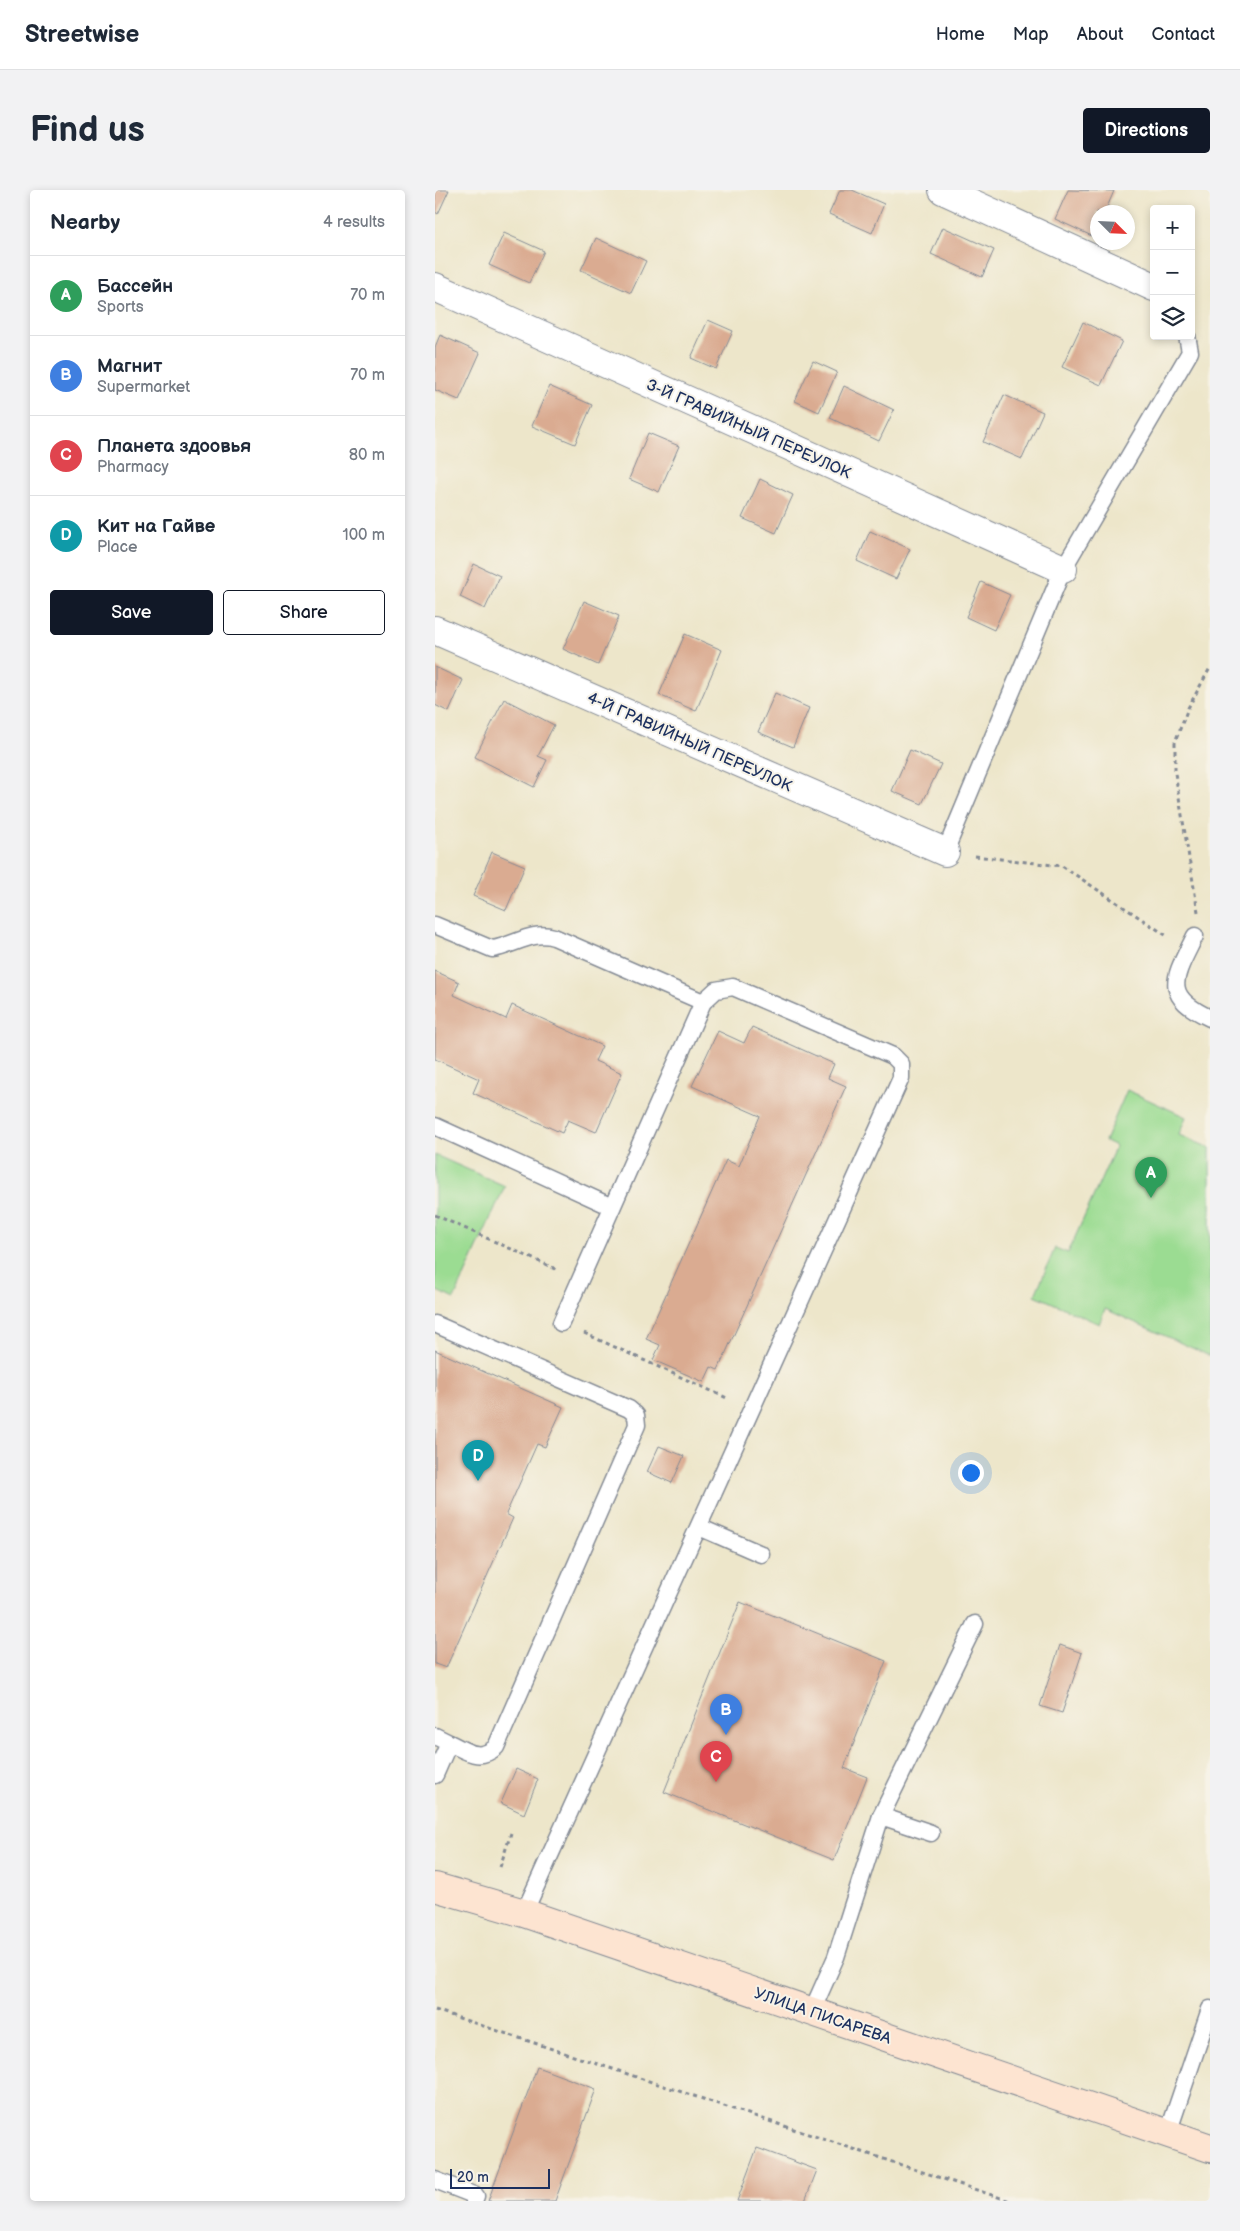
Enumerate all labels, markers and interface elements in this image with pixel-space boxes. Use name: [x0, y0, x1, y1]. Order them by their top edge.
text: Streetwise: [25, 20, 139, 49]
text: Home: [936, 24, 985, 45]
text: Map: [1013, 24, 1049, 45]
text: About: [1077, 24, 1124, 45]
text: Contact: [1152, 24, 1215, 45]
button: Directions: [1083, 108, 1210, 153]
text: Find us: [30, 109, 145, 152]
north arrow: [1090, 205, 1135, 250]
map controls: [1150, 205, 1195, 340]
button: +: [1150, 205, 1195, 250]
text: Nearby: [50, 210, 120, 235]
text: 4 results: [323, 213, 385, 232]
button: −: [1150, 250, 1195, 295]
text: Бассейн: [97, 275, 173, 298]
text: A: [61, 286, 71, 305]
text: 70 m: [350, 286, 385, 305]
button: layers: [1150, 295, 1195, 340]
text: Sports: [97, 298, 144, 317]
text: Магнит: [97, 355, 162, 378]
text: B: [60, 366, 72, 385]
text: 70 m: [350, 366, 385, 385]
street label: 3-Й ГРАВИЙНЫЙ ПЕРЕУЛОК: [643, 376, 854, 483]
text: Supermarket: [97, 378, 190, 397]
text: Планета здоовья: [97, 435, 251, 458]
text: C: [60, 446, 72, 465]
text: 80 m: [349, 446, 385, 465]
text: Pharmacy: [97, 458, 169, 477]
text: Кит на Гайве: [97, 515, 215, 538]
text: D: [60, 526, 72, 545]
text: 100 m: [342, 526, 385, 545]
text: Place: [97, 538, 138, 557]
button: Save: [50, 590, 213, 635]
button: Share: [223, 590, 385, 635]
street label: 4-Й ГРАВИЙНЫЙ ПЕРЕУЛОК: [584, 689, 795, 796]
pin: A: [1135, 1157, 1167, 1198]
pin: D: [462, 1440, 494, 1481]
your location: [958, 1460, 984, 1486]
pin: B: [710, 1694, 742, 1735]
pin: C: [700, 1741, 732, 1782]
street label: УЛИЦА ПИСАРЕВА: [752, 1984, 894, 2049]
scale bar: [450, 2166, 550, 2189]
text: 20 m: [457, 2169, 489, 2186]

